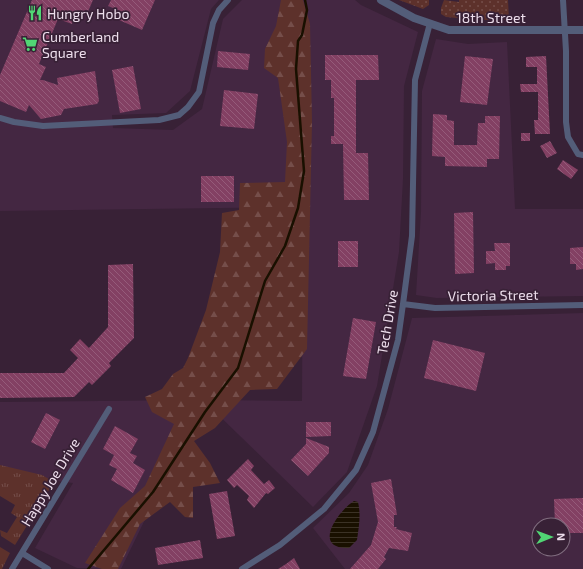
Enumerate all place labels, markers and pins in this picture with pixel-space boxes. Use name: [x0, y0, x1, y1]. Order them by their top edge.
restaurant icon: Hungry Hobo: [26, 4, 44, 22]
place label: Hungry Hobo: [47, 5, 129, 22]
place label: Cumberland Square: [42, 28, 119, 61]
supermarket icon: Cumberland Square: [21, 35, 39, 53]

